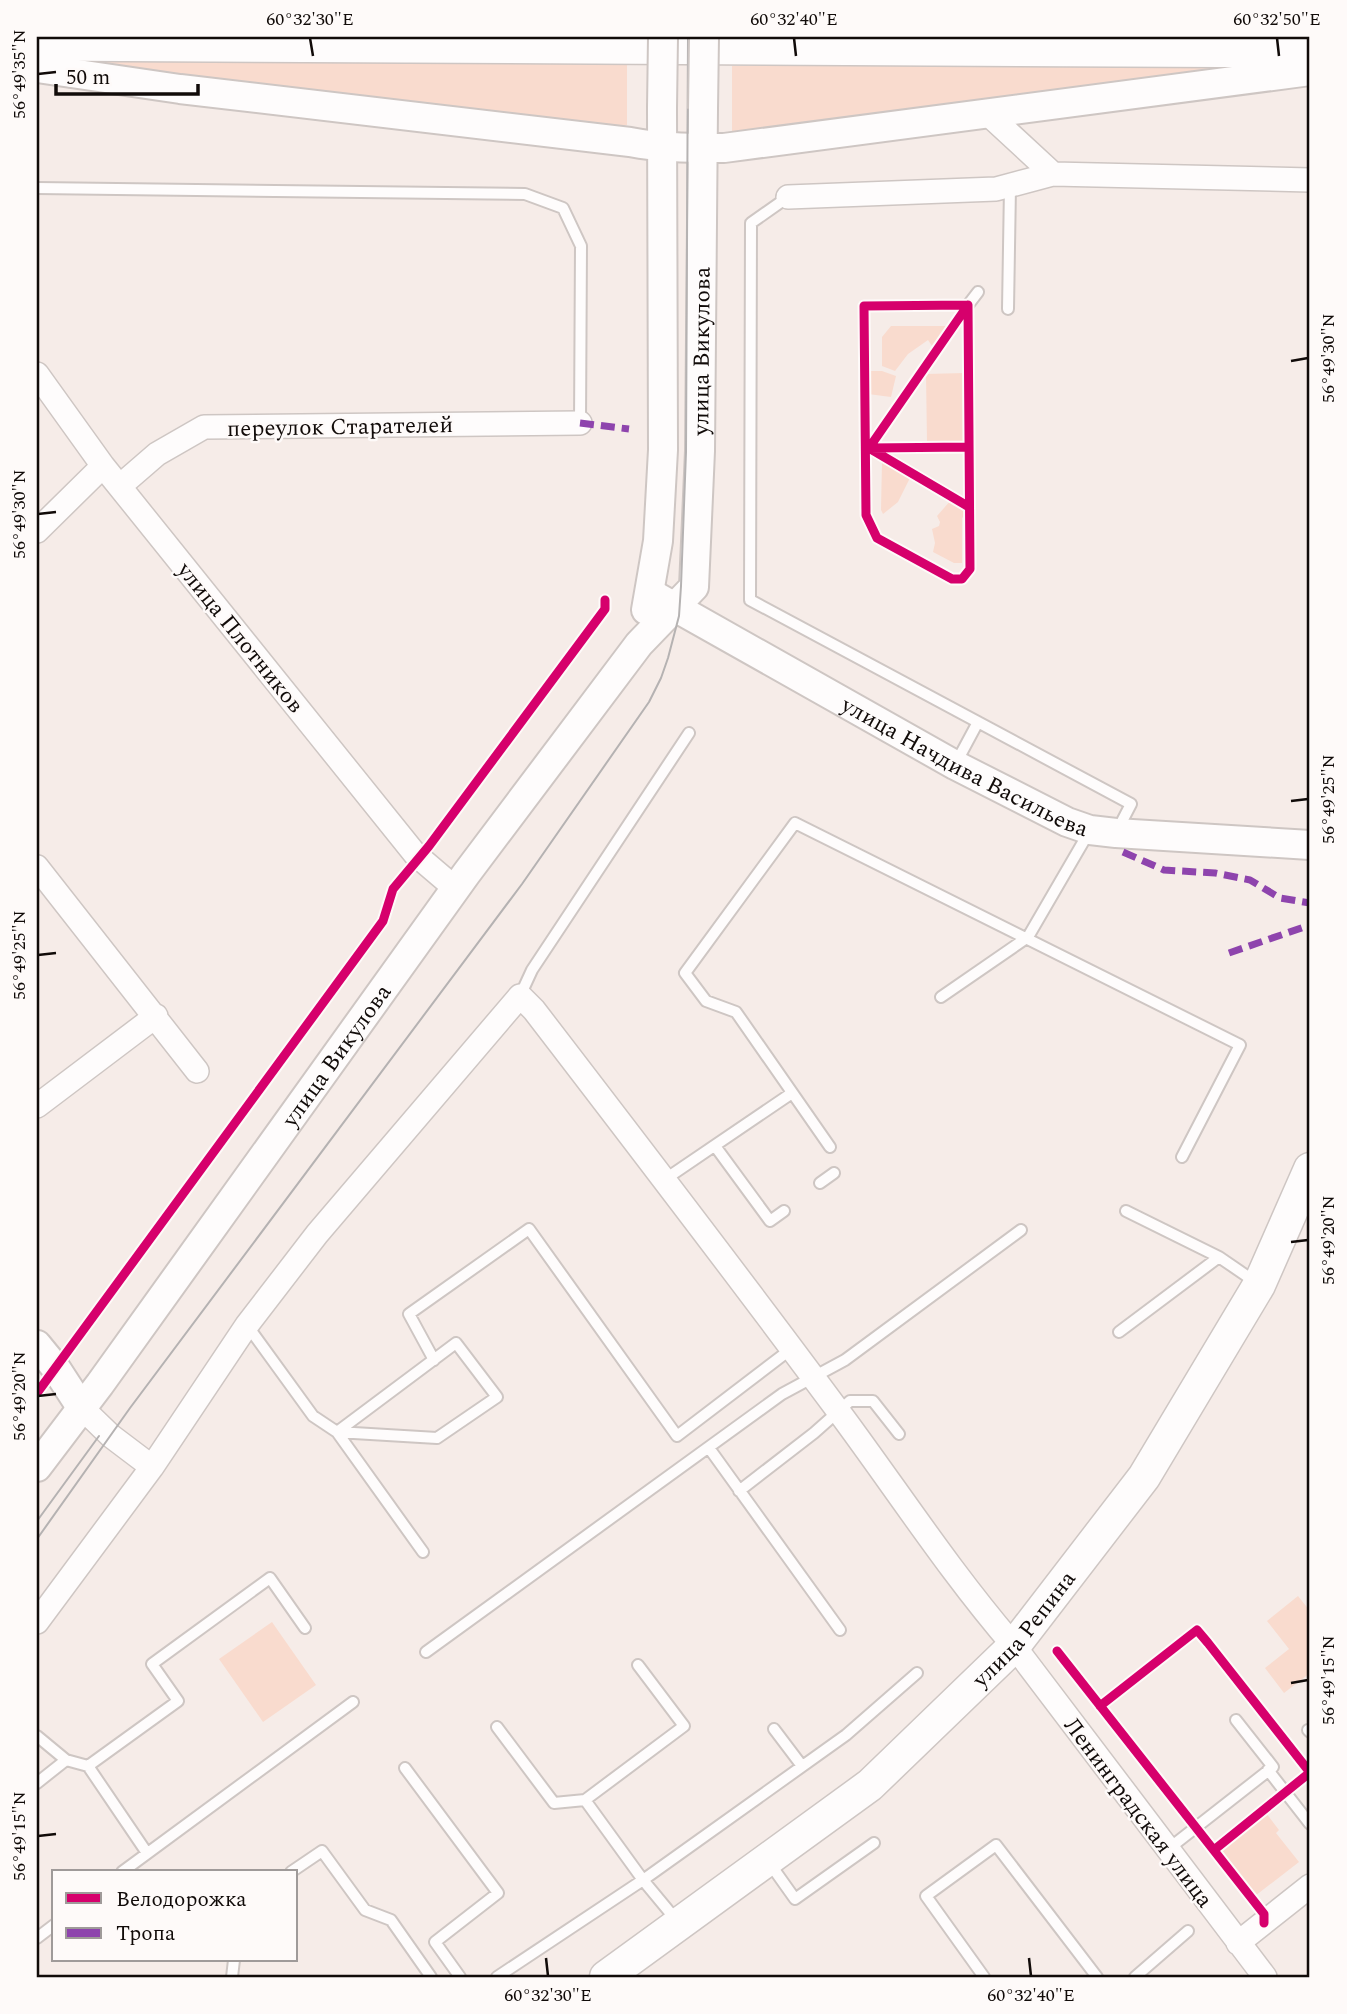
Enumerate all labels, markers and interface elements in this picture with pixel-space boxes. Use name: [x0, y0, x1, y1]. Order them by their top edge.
text: 60°32'30"E: [266, 6, 354, 33]
text: 60°32'40"E: [750, 6, 838, 33]
text: 60°32'50"E: [1233, 6, 1321, 33]
text: 56°49'35"N: [6, 29, 33, 119]
scale bar: [56, 52, 198, 96]
text: 50 m: [66, 62, 110, 94]
street label: улица Викулова: [684, 266, 721, 437]
text: 56°49'30"N: [1315, 313, 1342, 403]
street label: переулок Старателей: [227, 408, 454, 447]
text: 56°49'30"N: [6, 469, 33, 559]
street label: улица Плотников: [167, 554, 312, 721]
street label: улица Начдива Васильева: [833, 688, 1093, 847]
text: 56°49'25"N: [1315, 754, 1342, 844]
text: 56°49'25"N: [6, 910, 33, 1000]
street label: улица Викулова: [273, 977, 401, 1136]
text: 56°49'20"N: [1315, 1195, 1342, 1285]
text: 56°49'20"N: [6, 1351, 33, 1441]
street label: улица Репина: [964, 1564, 1085, 1697]
text: 56°49'15"N: [1315, 1635, 1342, 1725]
street label: Ленинградская улица: [1054, 1710, 1221, 1916]
text: 56°49'15"N: [6, 1791, 33, 1881]
legend: [52, 1870, 298, 1962]
text: Велодорожка: [116, 1884, 247, 1916]
text: Тропа: [116, 1918, 176, 1950]
text: 60°32'30"E: [504, 1982, 592, 2009]
text: 60°32'40"E: [987, 1982, 1075, 2009]

